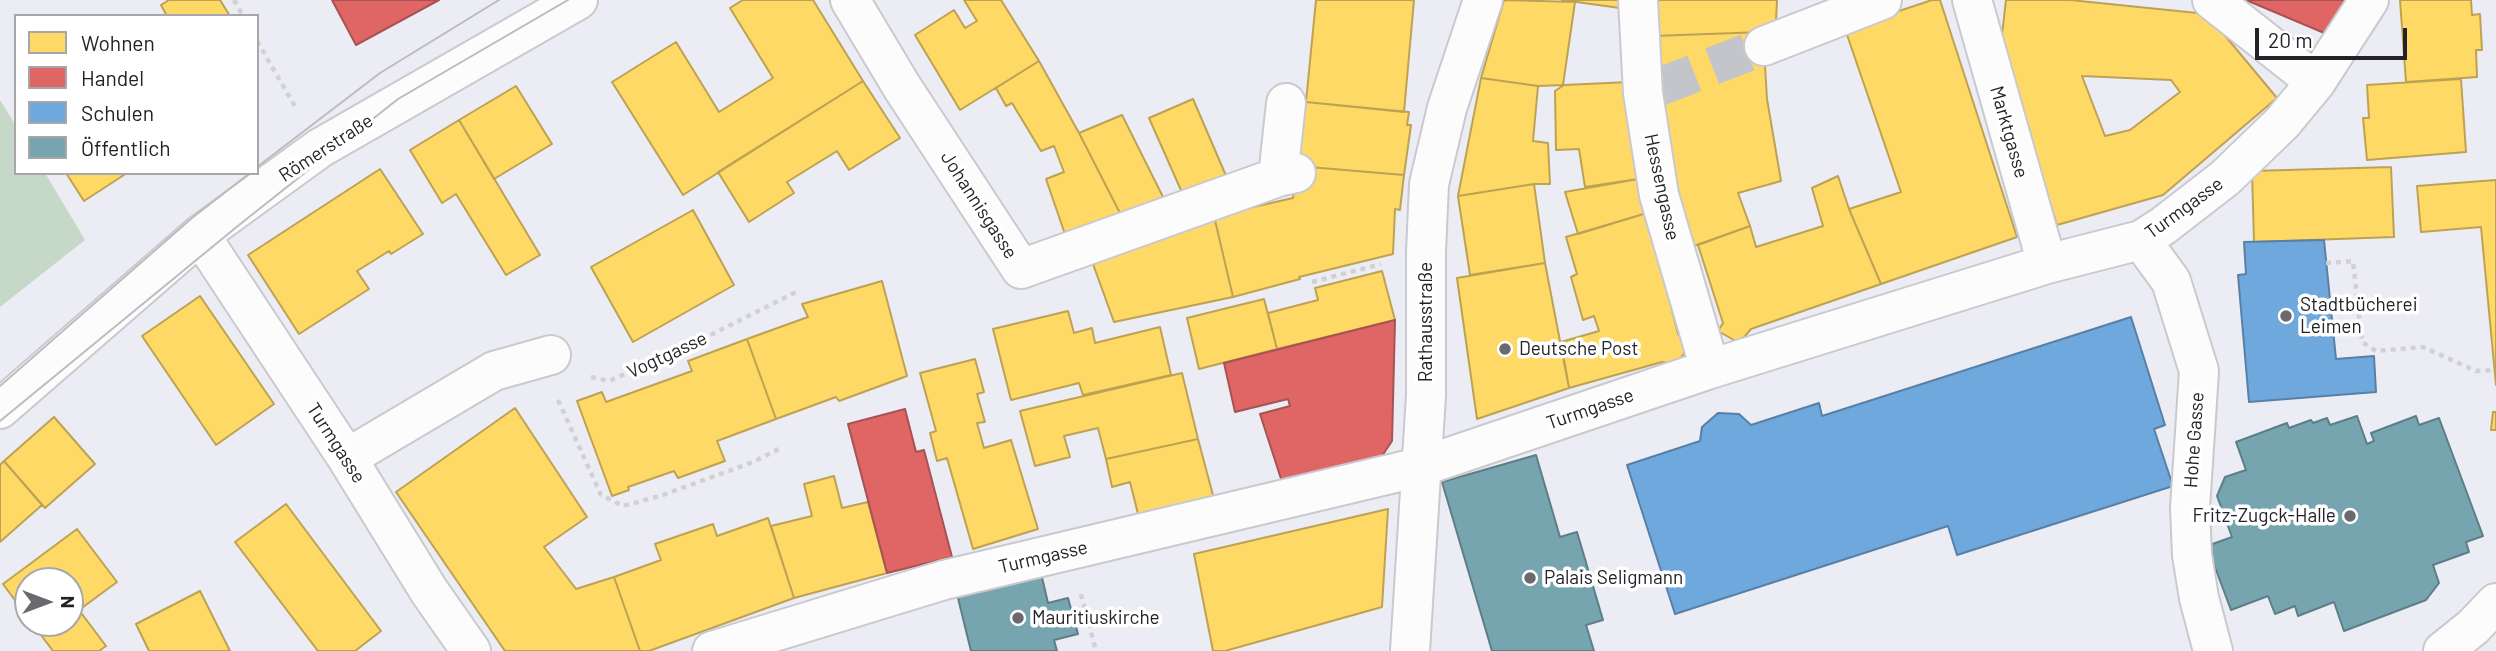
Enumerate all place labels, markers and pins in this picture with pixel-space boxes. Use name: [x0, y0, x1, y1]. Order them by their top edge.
place label: Stadtbücherei Leimen: [2300, 294, 2418, 338]
marker: Stadtbücherei Leimen: [2278, 308, 2294, 324]
place label: Deutsche Post: [1519, 338, 1638, 360]
marker: Deutsche Post: [1497, 341, 1513, 357]
place label: Fritz-Zugck-Halle: [2193, 505, 2336, 527]
marker: Fritz-Zugck-Halle: [2342, 508, 2358, 524]
place label: Palais Seligmann: [1544, 567, 1683, 589]
marker: Palais Seligmann: [1522, 570, 1538, 586]
place label: Mauritiuskirche: [1032, 607, 1160, 629]
marker: Mauritiuskirche: [1010, 610, 1026, 626]

